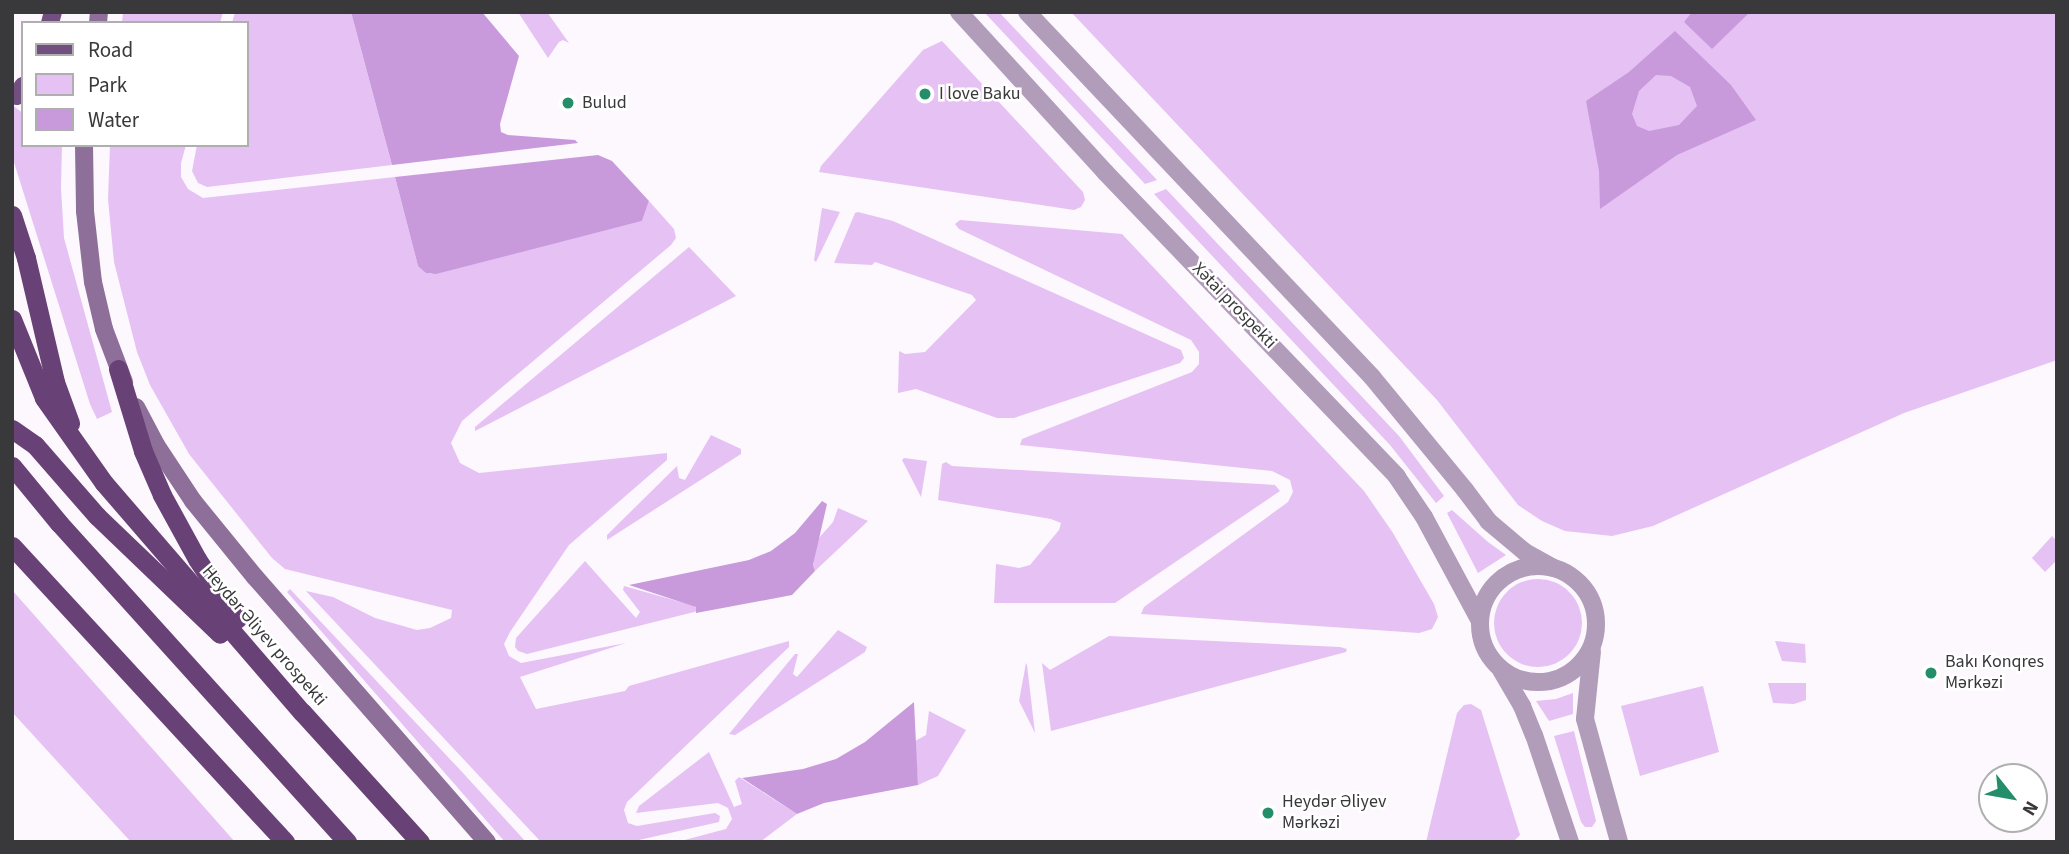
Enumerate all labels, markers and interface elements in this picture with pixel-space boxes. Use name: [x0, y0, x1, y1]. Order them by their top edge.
legend: [21, 21, 248, 147]
text: Road: [88, 35, 133, 65]
text: Park: [88, 70, 127, 100]
place label: I love Baku: [939, 83, 1021, 105]
marker: I love Baku: [917, 86, 933, 102]
place label: Bulud: [582, 92, 627, 114]
marker: Bulud: [560, 95, 576, 111]
text: Water: [88, 105, 139, 135]
street label: Xətai prospekti: [1187, 258, 1281, 354]
street label: Heydər Əliyev prospekti: [197, 561, 331, 711]
place label: Bakı Konqres Mərkəzi: [1945, 652, 2044, 694]
marker: Bakı Konqres Mərkəzi: [1923, 665, 1939, 681]
north arrow: [1978, 763, 2048, 833]
place label: Heydər Əliyev Mərkəzi: [1282, 792, 1386, 834]
text: N: [2015, 796, 2045, 820]
marker: Heydər Əliyev Mərkəzi: [1260, 805, 1276, 821]

